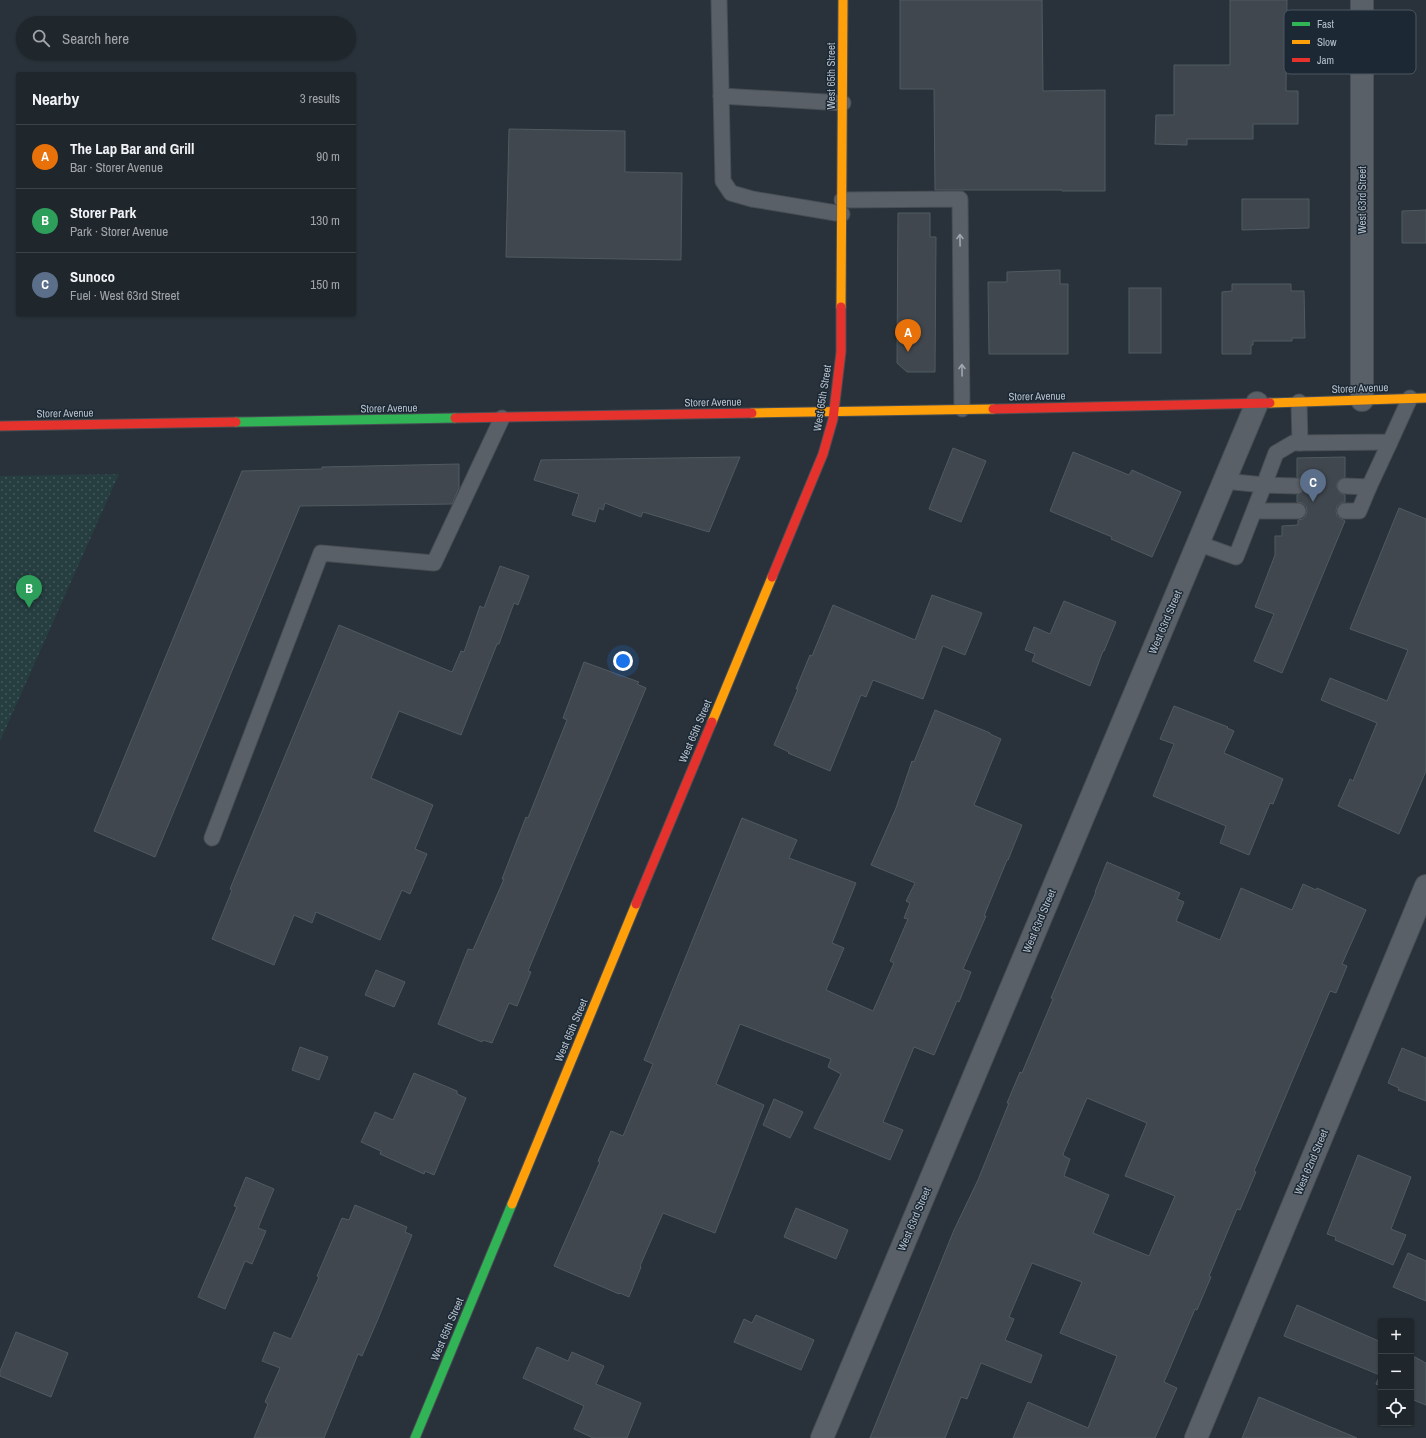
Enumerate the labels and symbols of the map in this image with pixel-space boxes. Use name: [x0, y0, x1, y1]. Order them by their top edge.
legend: [1284, 10, 1416, 74]
text: Fast: [1317, 17, 1335, 31]
text: Slow: [1317, 35, 1337, 49]
street label: West 65th Street: [824, 42, 838, 110]
text: Jam: [1317, 53, 1334, 67]
street label: West 63rd Street: [1355, 166, 1369, 234]
one-way arrow: [956, 234, 964, 247]
pin: A: [895, 319, 921, 352]
street label: West 65th Street: [810, 363, 834, 432]
one-way arrow: [958, 364, 966, 377]
street label: Storer Avenue: [1331, 380, 1389, 396]
street label: Storer Avenue: [1008, 389, 1066, 403]
street label: Storer Avenue: [684, 395, 742, 409]
street label: Storer Avenue: [360, 401, 418, 415]
street label: Storer Avenue: [36, 406, 94, 420]
pin: C: [1300, 469, 1326, 502]
pin: B: [16, 575, 42, 608]
street label: West 63rd Street: [1145, 588, 1185, 656]
your location: [613, 651, 633, 671]
street label: West 65th Street: [675, 697, 715, 765]
street label: West 63rd Street: [1019, 887, 1059, 955]
street label: West 65th Street: [551, 996, 591, 1064]
street label: West 62nd Street: [1291, 1127, 1331, 1197]
street label: West 63rd Street: [894, 1185, 934, 1253]
street label: West 65th Street: [427, 1295, 467, 1363]

